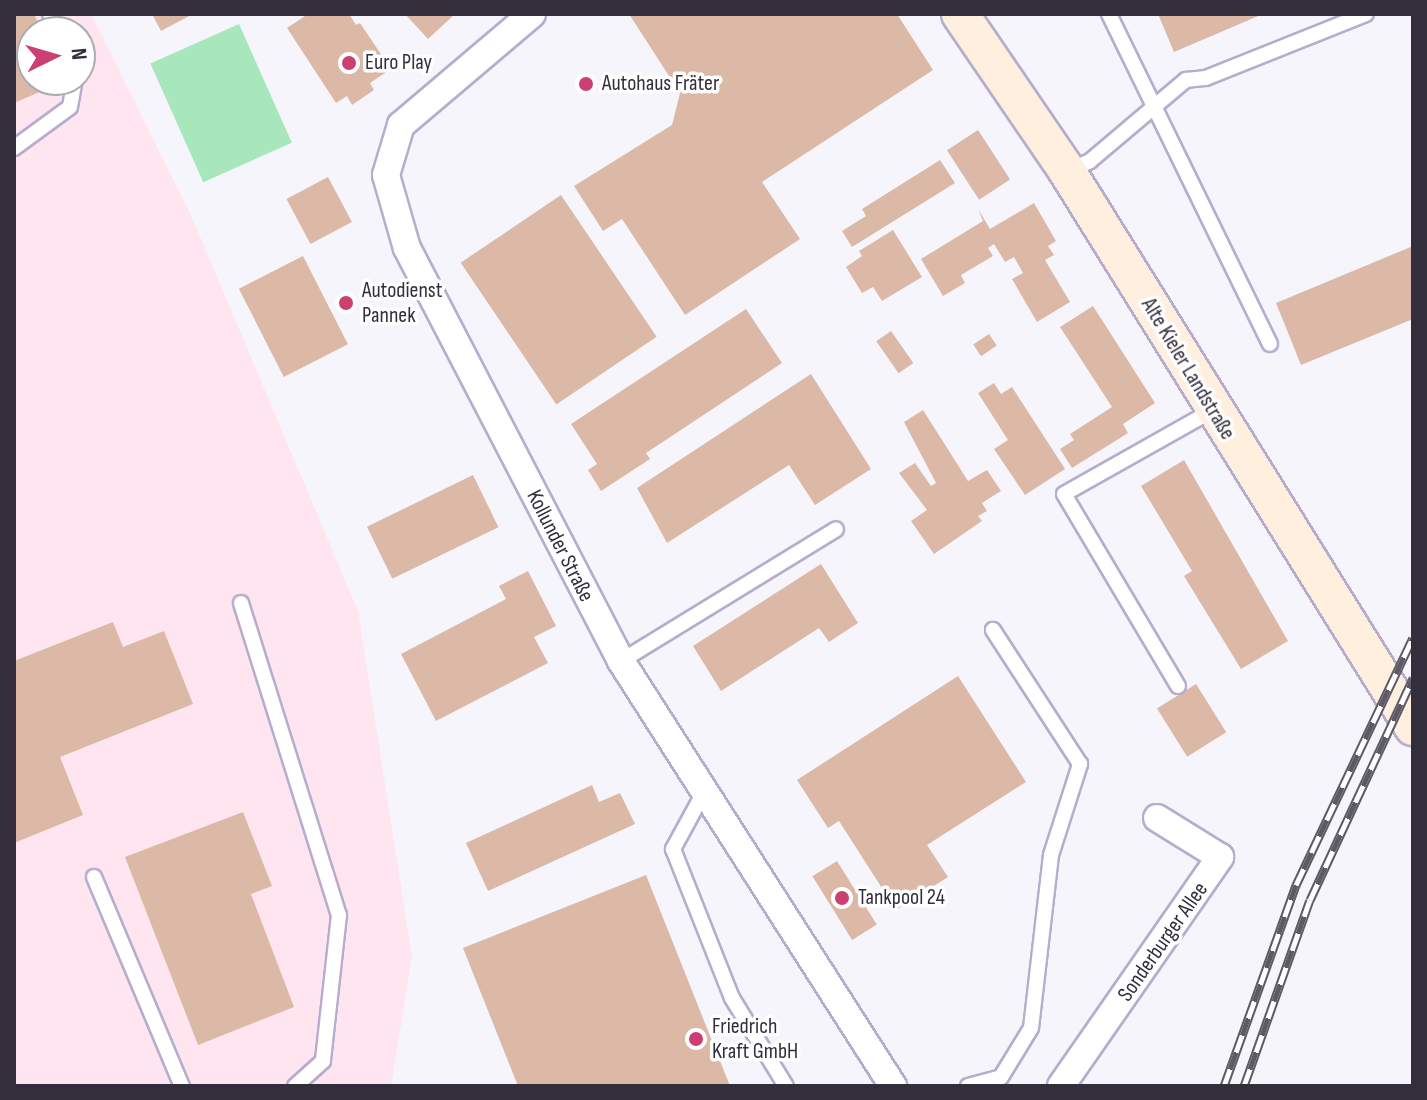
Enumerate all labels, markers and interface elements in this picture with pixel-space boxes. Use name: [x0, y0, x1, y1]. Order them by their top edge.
north arrow: [16, 16, 96, 96]
text: N: [64, 47, 92, 61]
place label: Euro Play: [365, 50, 432, 76]
marker: Euro Play: [340, 54, 358, 72]
place label: Autohaus Fräter: [602, 71, 719, 97]
marker: Autohaus Fräter: [577, 75, 595, 93]
place label: Autodienst Pannek: [362, 277, 442, 328]
street label: Alte Kieler Landstraße: [1135, 293, 1241, 445]
marker: Autodienst Pannek: [337, 294, 355, 312]
street label: Kollunder Straße: [521, 486, 599, 606]
street label: Sonderburger Allee: [1112, 877, 1214, 1007]
place label: Tankpool 24: [858, 885, 945, 911]
marker: Tankpool 24: [833, 889, 851, 907]
place label: Friedrich Kraft GmbH: [712, 1013, 798, 1064]
marker: Friedrich Kraft GmbH: [687, 1030, 705, 1048]

